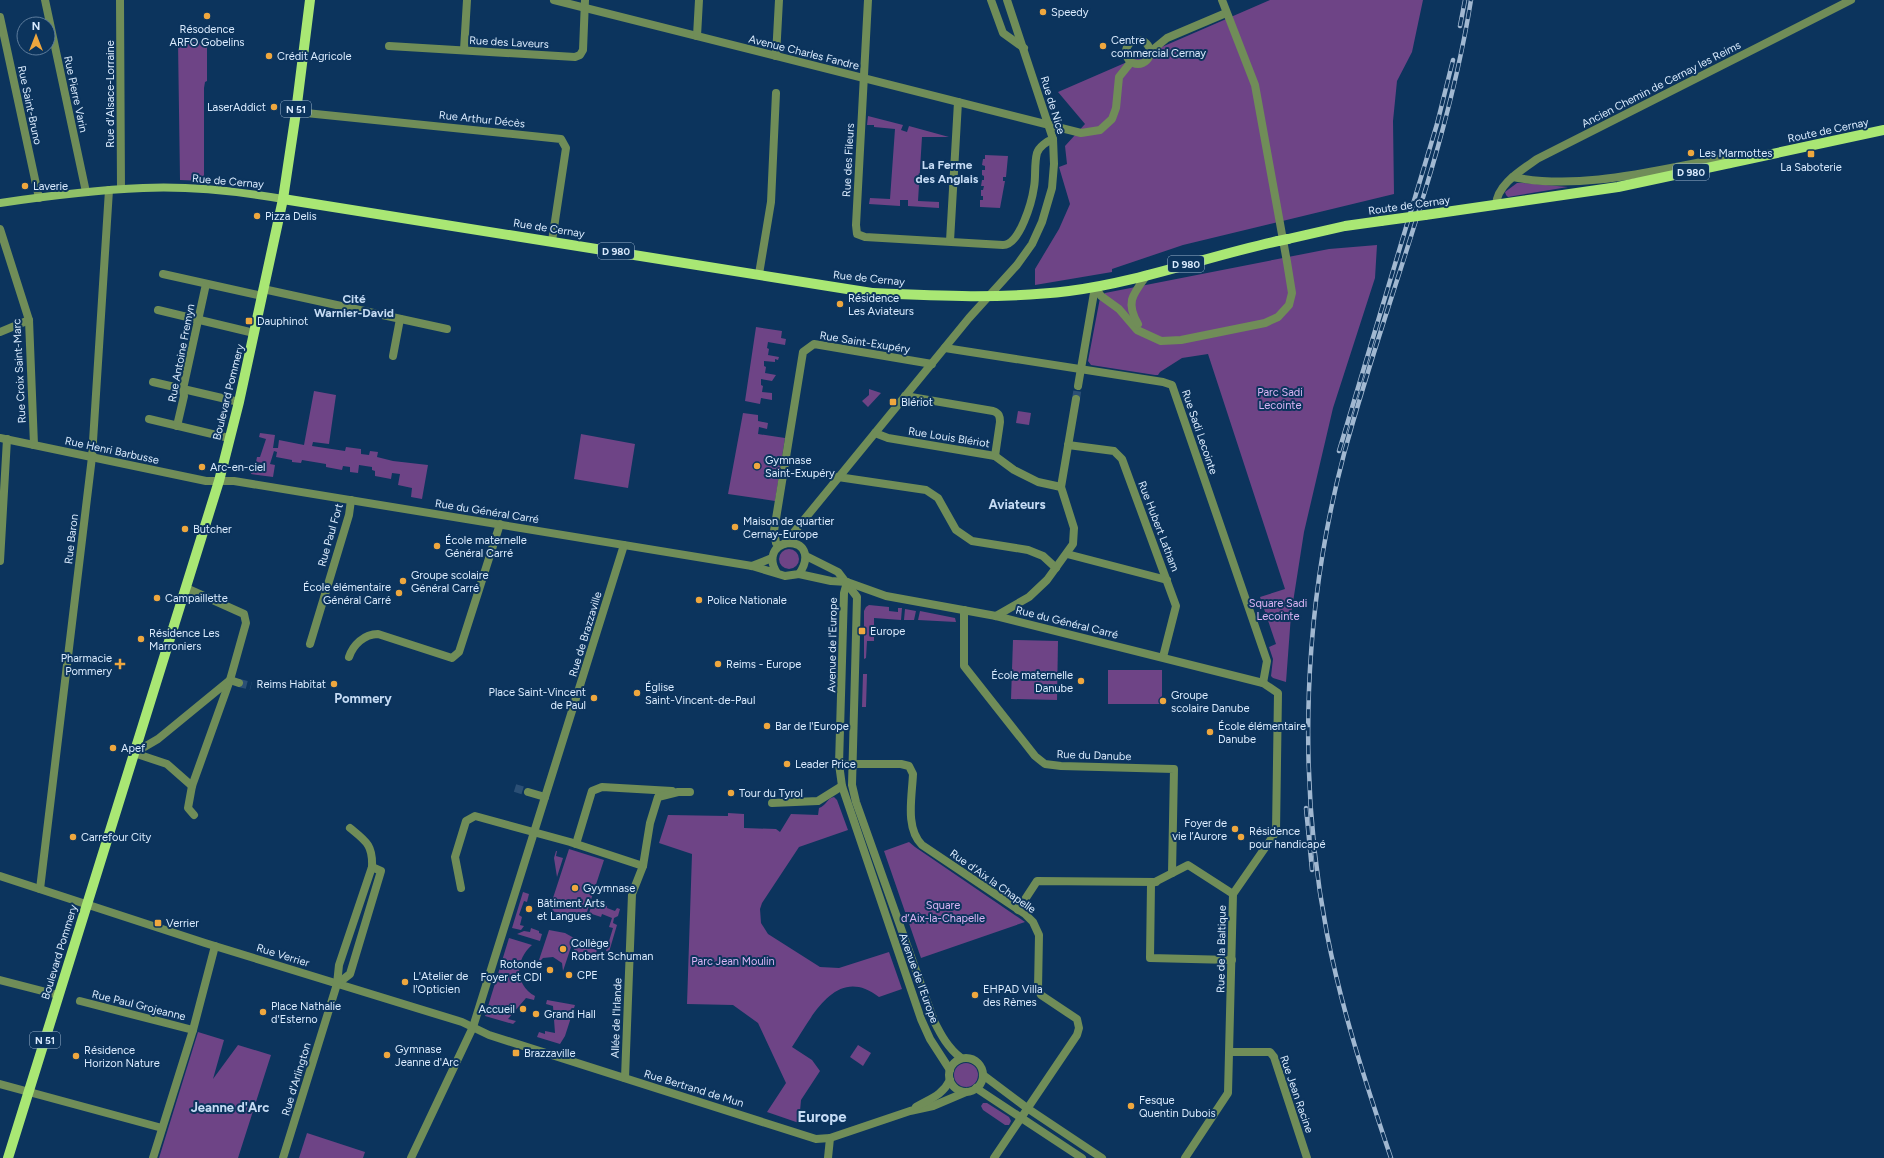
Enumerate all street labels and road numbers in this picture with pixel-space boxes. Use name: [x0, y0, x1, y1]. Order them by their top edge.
street label: Avenue Charles Fandre: [747, 32, 860, 73]
street label: Rue des Laveurs: [469, 34, 549, 51]
street label: Ancien Chemin de Cernay les Reims: [1579, 38, 1743, 130]
street label: Rue d'Alsace-Lorraine: [104, 40, 117, 148]
street label: Rue Pierre Varin: [61, 55, 90, 134]
street label: Rue Saint-Bruno: [15, 64, 44, 146]
street label: Rue de Nice: [1038, 75, 1068, 136]
road number: N 51: [281, 101, 311, 117]
street label: Rue Arthur Décès: [438, 109, 526, 130]
street label: Route de Cernay: [1786, 116, 1870, 145]
street label: Rue des Fileurs: [840, 123, 857, 197]
road number: D 980: [1673, 164, 1709, 180]
street label: Rue de Cernay: [192, 172, 265, 191]
street label: Route de Cernay: [1367, 193, 1451, 218]
street label: Rue de Cernay: [512, 216, 586, 241]
road number: D 980: [598, 243, 634, 259]
road number: D 980: [1168, 256, 1204, 272]
street label: Rue de Cernay: [832, 268, 906, 289]
street label: Rue Antoine Fremyn: [166, 303, 197, 403]
street label: Rue Croix Saint-Marc: [10, 318, 29, 424]
street label: Rue Saint-Exupéry: [819, 329, 911, 356]
street label: Boulevard Pommery: [210, 343, 247, 441]
street label: Rue Sadi Lecointe: [1179, 388, 1220, 476]
street label: Rue Louis Blériot: [907, 425, 991, 450]
street label: Rue Henri Barbusse: [64, 434, 160, 467]
street label: Rue Hubert Latham: [1135, 479, 1182, 573]
street label: Rue du Général Carré: [434, 497, 540, 526]
street label: Rue Paul Fort: [315, 502, 346, 568]
street label: Rue Baron: [62, 513, 81, 565]
street label: Rue de Brazzaville: [566, 590, 605, 678]
street label: Avenue de l'Europe: [825, 597, 840, 693]
street label: Rue du Général Carré: [1014, 603, 1119, 641]
street label: Rue du Danube: [1056, 748, 1132, 763]
street label: Rue d'Aix la Chapelle: [947, 847, 1038, 916]
street label: Boulevard Pommery: [39, 903, 80, 1001]
street label: Rue de la Baltique: [1214, 905, 1229, 993]
street label: Avenue de l'Europe: [896, 931, 941, 1025]
street label: Rue Verrier: [255, 941, 311, 970]
street label: Allée de l'Irlande: [609, 978, 624, 1058]
street label: Rue Paul Grojeanne: [91, 988, 187, 1023]
road number: N 51: [30, 1032, 60, 1048]
street label: Rue d'Arlington: [279, 1041, 314, 1117]
street label: Rue Jean Racine: [1277, 1054, 1316, 1135]
street label: Rue Bertrand de Mun: [642, 1067, 745, 1110]

